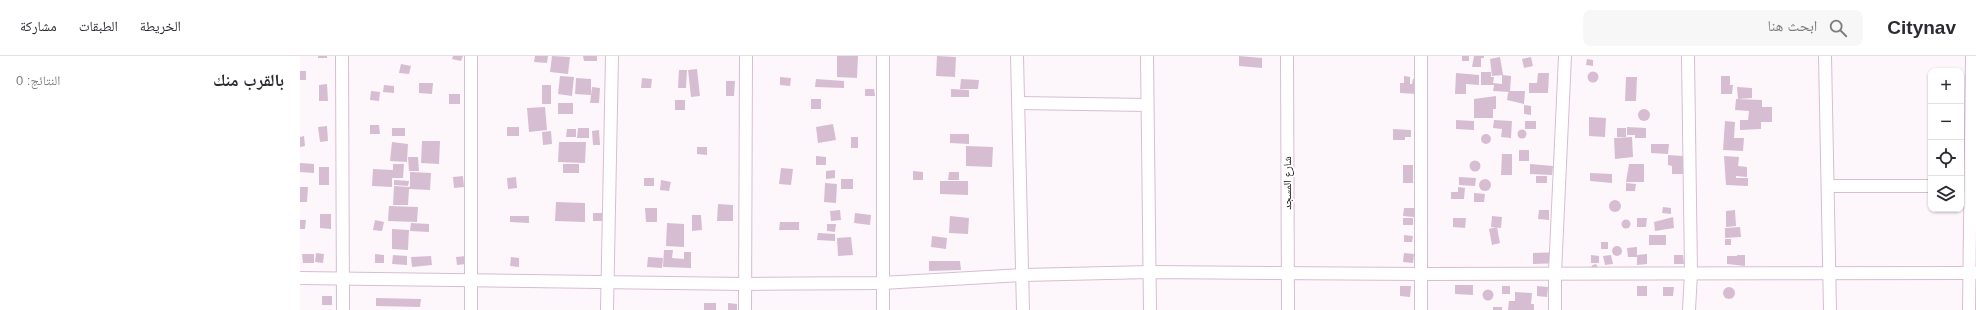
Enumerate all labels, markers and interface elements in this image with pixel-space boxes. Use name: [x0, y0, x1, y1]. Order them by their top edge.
search box: [1583, 10, 1863, 46]
text: ابحث هنا: [1767, 17, 1817, 34]
icon: search: [1827, 17, 1849, 39]
text: Citynav: [1887, 17, 1956, 38]
text: مشاركة: [20, 18, 57, 34]
text: الطبقات: [79, 18, 118, 34]
text: الخريطة: [140, 18, 181, 34]
map controls: [1928, 68, 1964, 212]
button: +: [1928, 68, 1964, 104]
text: بالقرب منك: [213, 71, 284, 90]
text: النتائج: 0: [16, 73, 60, 88]
button: −: [1928, 104, 1964, 140]
button: locate: [1928, 140, 1964, 176]
street label: شارع المسجد: [1281, 156, 1294, 210]
button: layers: [1928, 176, 1964, 212]

